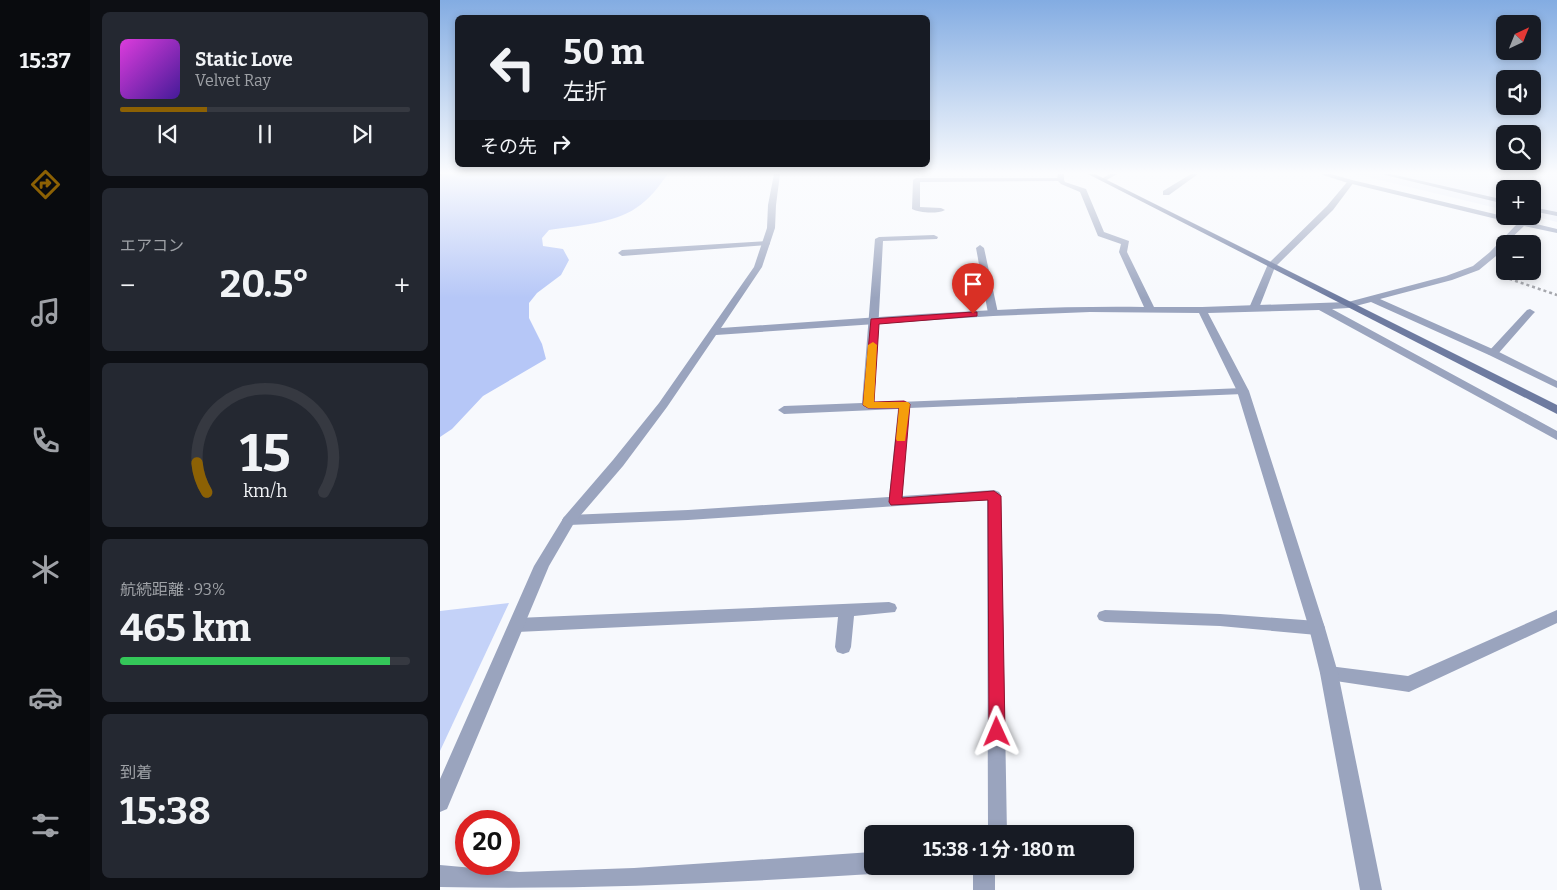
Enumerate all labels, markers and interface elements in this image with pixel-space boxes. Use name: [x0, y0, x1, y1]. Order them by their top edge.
north arrow: [1496, 15, 1541, 60]
map controls: [1496, 15, 1541, 280]
text: 50 m: [563, 31, 644, 73]
icon: left: [480, 35, 545, 100]
text: 15:37: [19, 47, 71, 74]
text: Static Love: [195, 48, 293, 71]
button: sound: [1496, 70, 1541, 115]
text: Velvet Ray: [195, 71, 271, 90]
text: 左折: [563, 78, 607, 105]
icon: previous: [154, 120, 182, 148]
icon: pause: [251, 120, 279, 148]
icon: next: [348, 120, 376, 148]
button: search: [1496, 125, 1541, 170]
icon: right: [547, 130, 575, 158]
text: その先: [480, 135, 537, 158]
icon: directions: [28, 167, 63, 202]
button: +: [1496, 180, 1541, 225]
button: −: [1496, 235, 1541, 280]
text: エアコン: [120, 236, 184, 255]
text: 20.5°: [220, 261, 310, 307]
pin: [952, 263, 994, 314]
text: −: [120, 269, 135, 302]
text: +: [394, 269, 410, 302]
icon: arrive: [959, 270, 987, 298]
icon: music: [28, 295, 63, 330]
text: 15: [240, 422, 290, 485]
icon: phone: [28, 423, 63, 458]
text: km/h: [243, 480, 287, 502]
icon: climate: [28, 552, 63, 587]
text: 航続距離 · 93%: [120, 580, 226, 599]
text: 465 km: [120, 605, 251, 651]
icon: car: [28, 680, 63, 715]
position arrow: [970, 705, 1022, 757]
text: 到着: [120, 763, 152, 782]
text: 15:38: [120, 788, 211, 834]
icon: filters: [28, 808, 63, 843]
speed limit sign: 20: [455, 810, 520, 875]
text: 15:38 · 1 分 · 180 m: [923, 838, 1075, 861]

